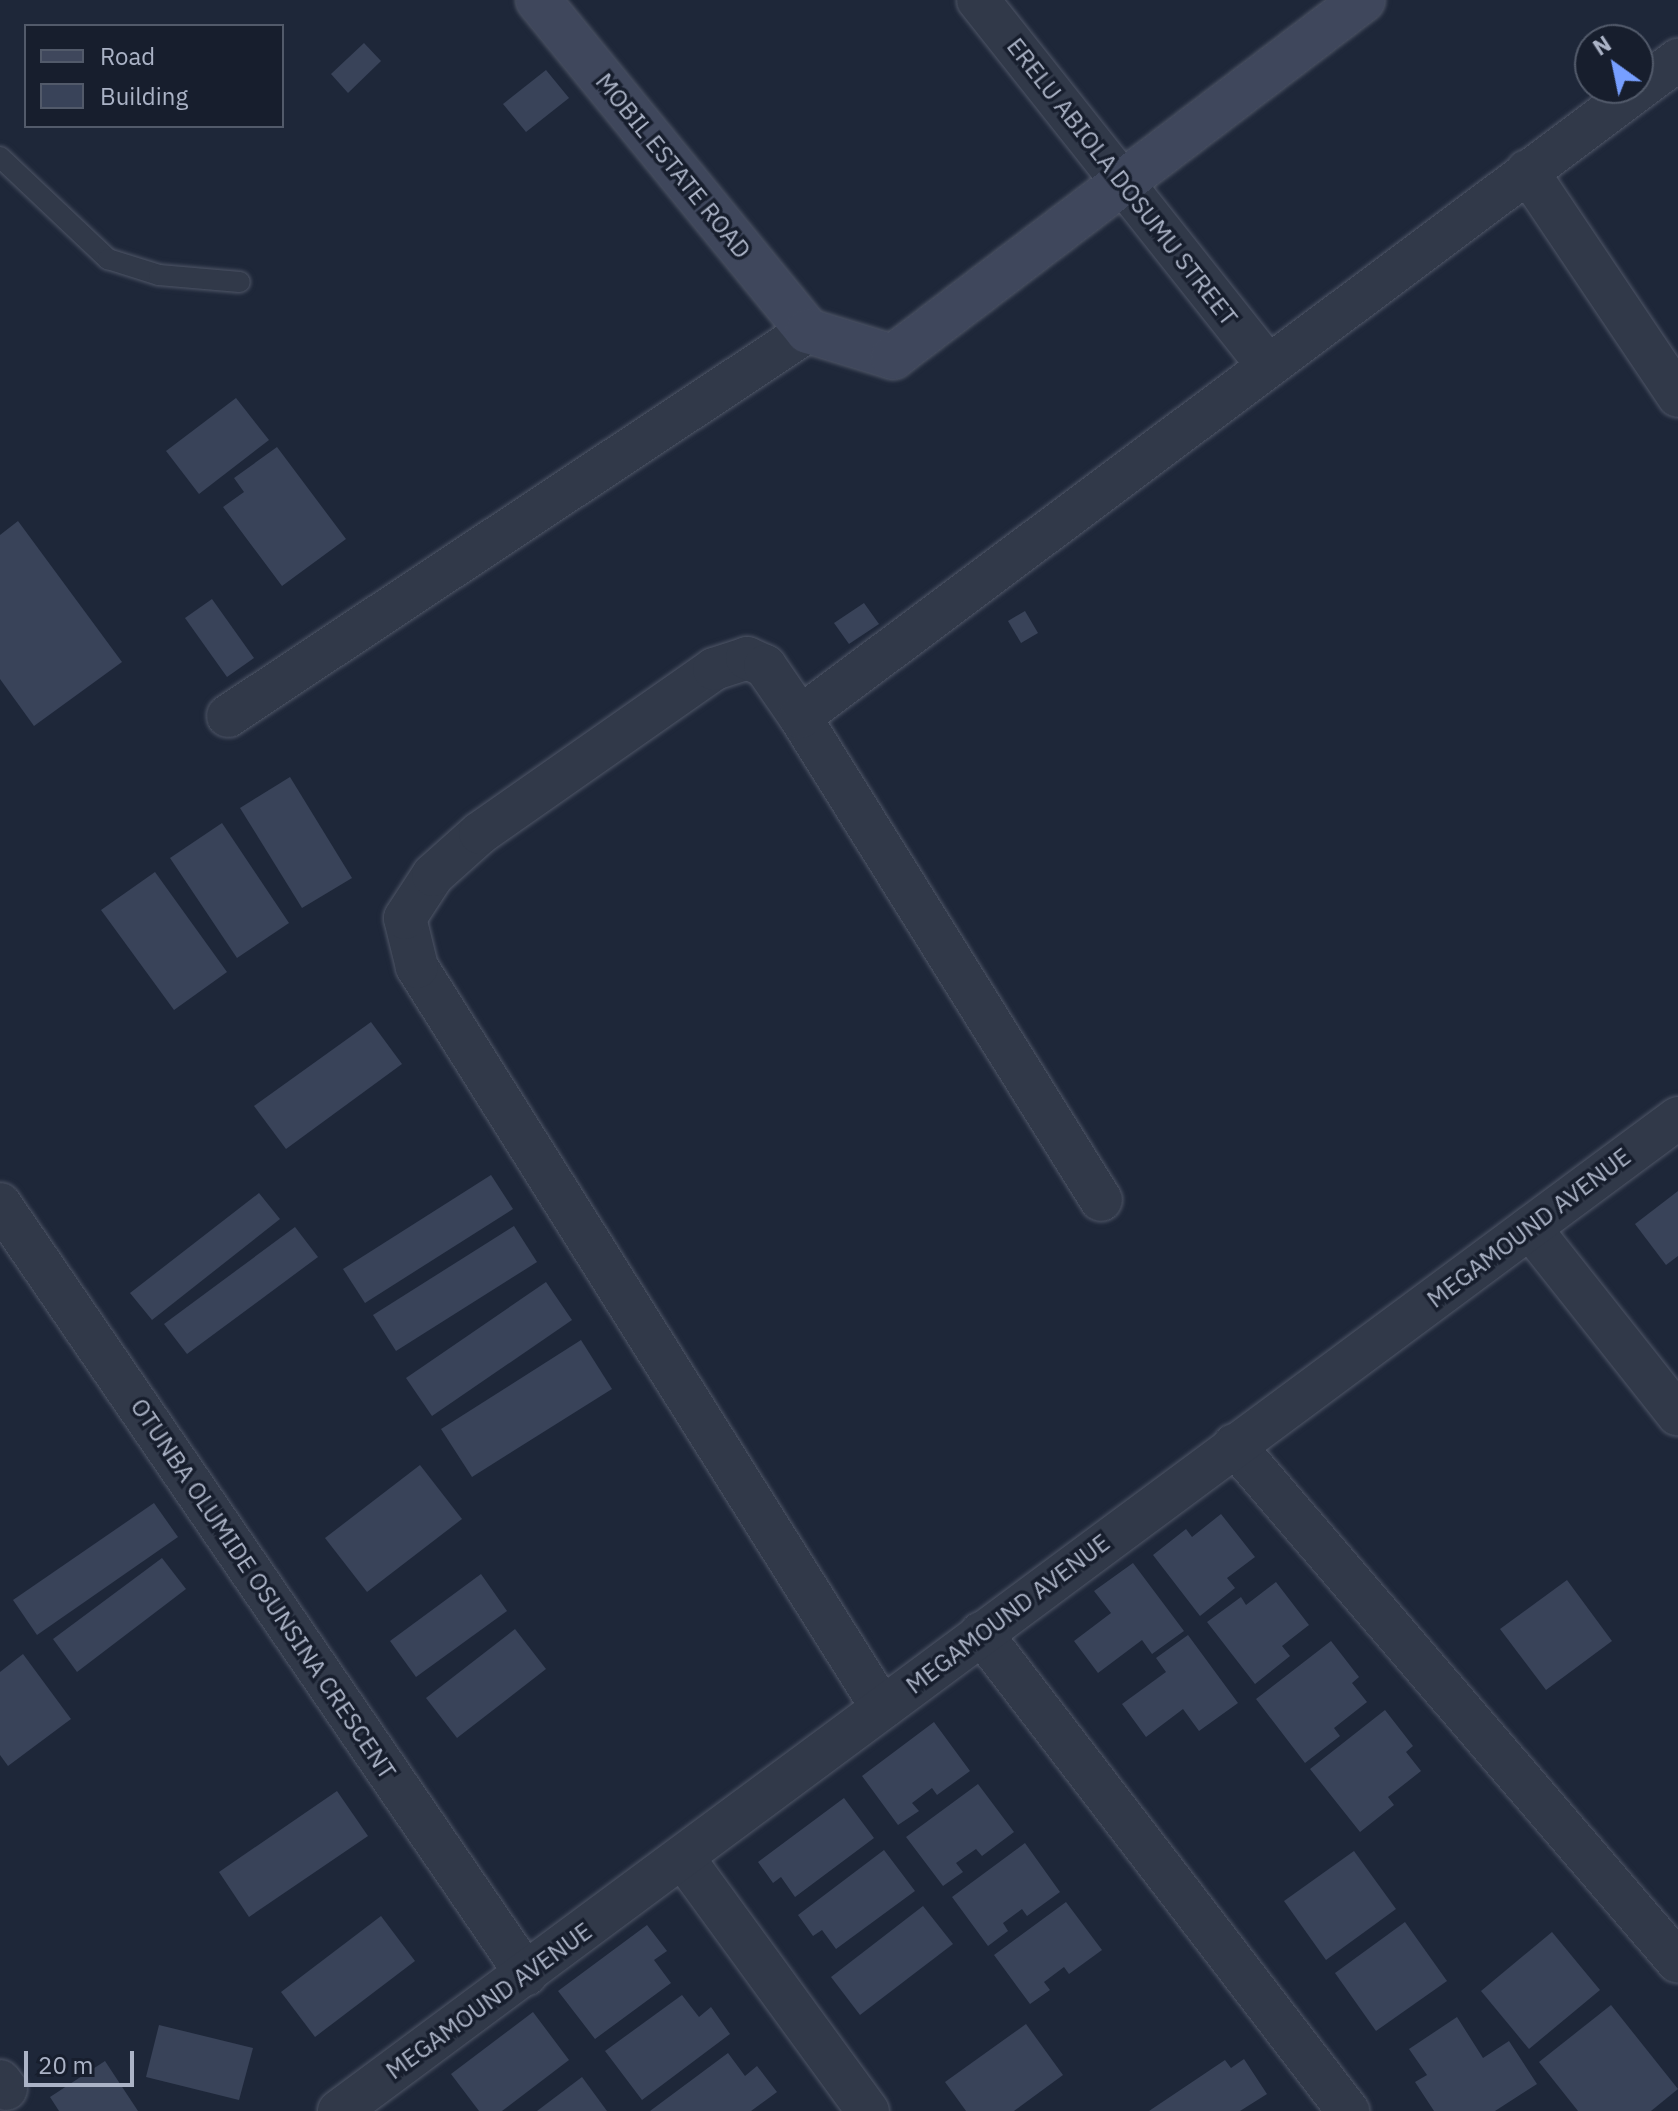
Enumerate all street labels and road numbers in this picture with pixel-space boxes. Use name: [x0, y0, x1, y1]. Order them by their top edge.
street label: ERELU ABIOLA DOSUMU STREET: [1001, 32, 1243, 332]
street label: MOBIL ESTATE ROAD: [590, 68, 756, 264]
street label: MEGAMOUND AVENUE: [1422, 1142, 1636, 1314]
street label: OTUNBA OLUMIDE OSUNSINA CRESCENT: [124, 1393, 402, 1785]
street label: MEGAMOUND AVENUE: [901, 1528, 1115, 1700]
street label: MEGAMOUND AVENUE: [381, 1917, 597, 2085]

